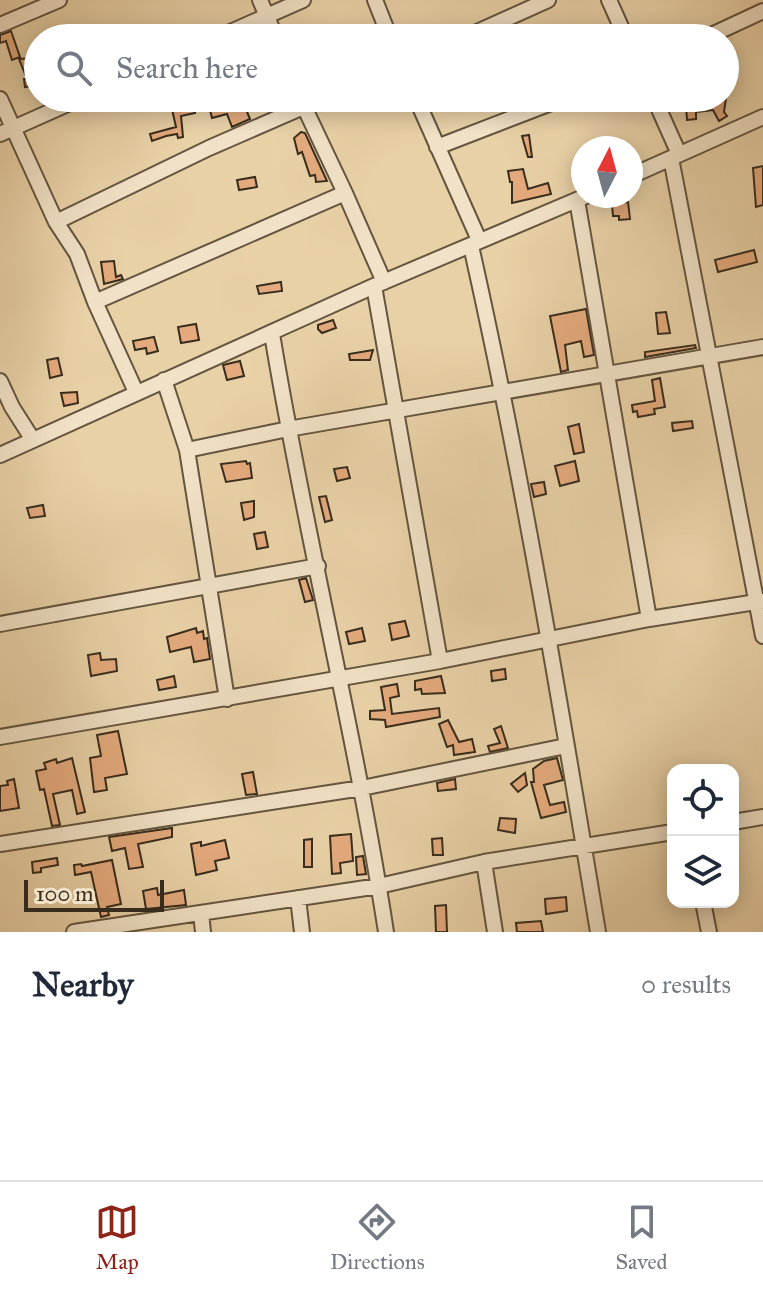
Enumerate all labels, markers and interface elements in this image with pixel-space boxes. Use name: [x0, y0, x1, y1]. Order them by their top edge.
search box: [24, 24, 739, 112]
icon: search: [52, 46, 96, 90]
text: Search here: [116, 50, 258, 86]
north arrow: [571, 136, 643, 208]
map controls: [667, 764, 739, 908]
button: locate: [667, 764, 739, 836]
button: layers: [667, 836, 739, 908]
scale bar: [24, 876, 164, 912]
text: 100 m: [36, 880, 93, 907]
text: Nearby: [32, 964, 134, 1005]
text: 0 results: [641, 968, 731, 1000]
tab: Map: [95, 1200, 139, 1275]
tab: Directions: [330, 1200, 425, 1275]
tab: Saved: [615, 1200, 668, 1275]

